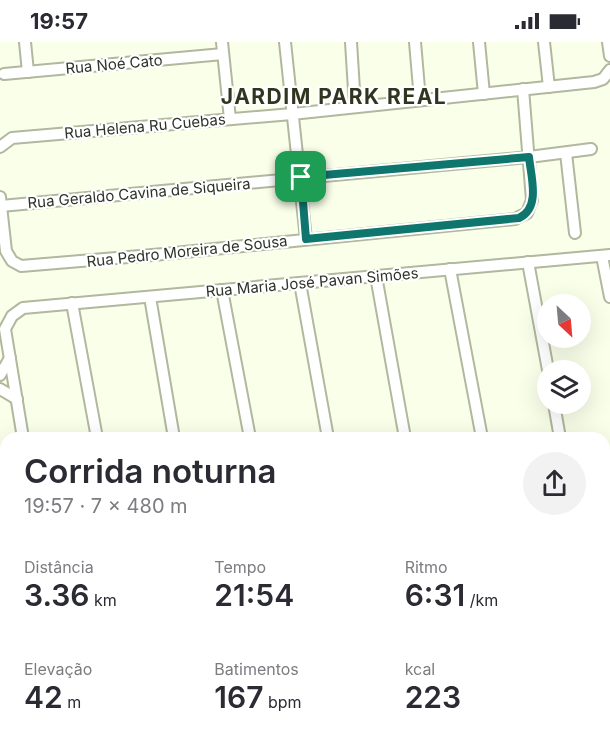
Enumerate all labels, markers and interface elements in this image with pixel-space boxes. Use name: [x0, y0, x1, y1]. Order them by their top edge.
text: 19:57: [30, 8, 88, 34]
street label: Rua Noé Cato: [65, 50, 163, 78]
district label: JARDIM PARK REAL: [221, 84, 447, 109]
street label: Rua Helena Ru Cuebas: [64, 109, 227, 143]
pin: [275, 151, 326, 202]
icon: arrive: [284, 160, 317, 193]
street label: Rua Geraldo Cavina de Siqueira: [27, 174, 251, 212]
street label: Rua Pedro Moreira de Sousa: [86, 231, 288, 271]
street label: Rua Maria José Pavan Simões: [205, 263, 419, 301]
north arrow: [537, 294, 591, 348]
map controls: [537, 294, 591, 414]
button: layers: [537, 360, 591, 414]
text: Corrida noturna: [24, 451, 276, 491]
button: share: [523, 452, 586, 515]
text: 19:57 · 7 × 480 m: [24, 494, 188, 518]
text: Distância: [24, 557, 94, 577]
text: Tempo: [214, 557, 266, 577]
text: Ritmo: [405, 557, 448, 577]
text: 3.36: [24, 577, 90, 613]
text: 21:54: [214, 577, 294, 613]
text: 6:31: [405, 577, 465, 613]
text: km: [90, 590, 117, 610]
text: /km: [465, 590, 498, 610]
text: Elevação: [24, 659, 92, 679]
text: Batimentos: [214, 659, 299, 679]
text: kcal: [405, 659, 435, 679]
text: 42: [24, 679, 63, 715]
text: 167: [214, 679, 264, 715]
text: 223: [405, 679, 461, 715]
text: m: [63, 692, 81, 712]
text: bpm: [264, 692, 302, 712]

